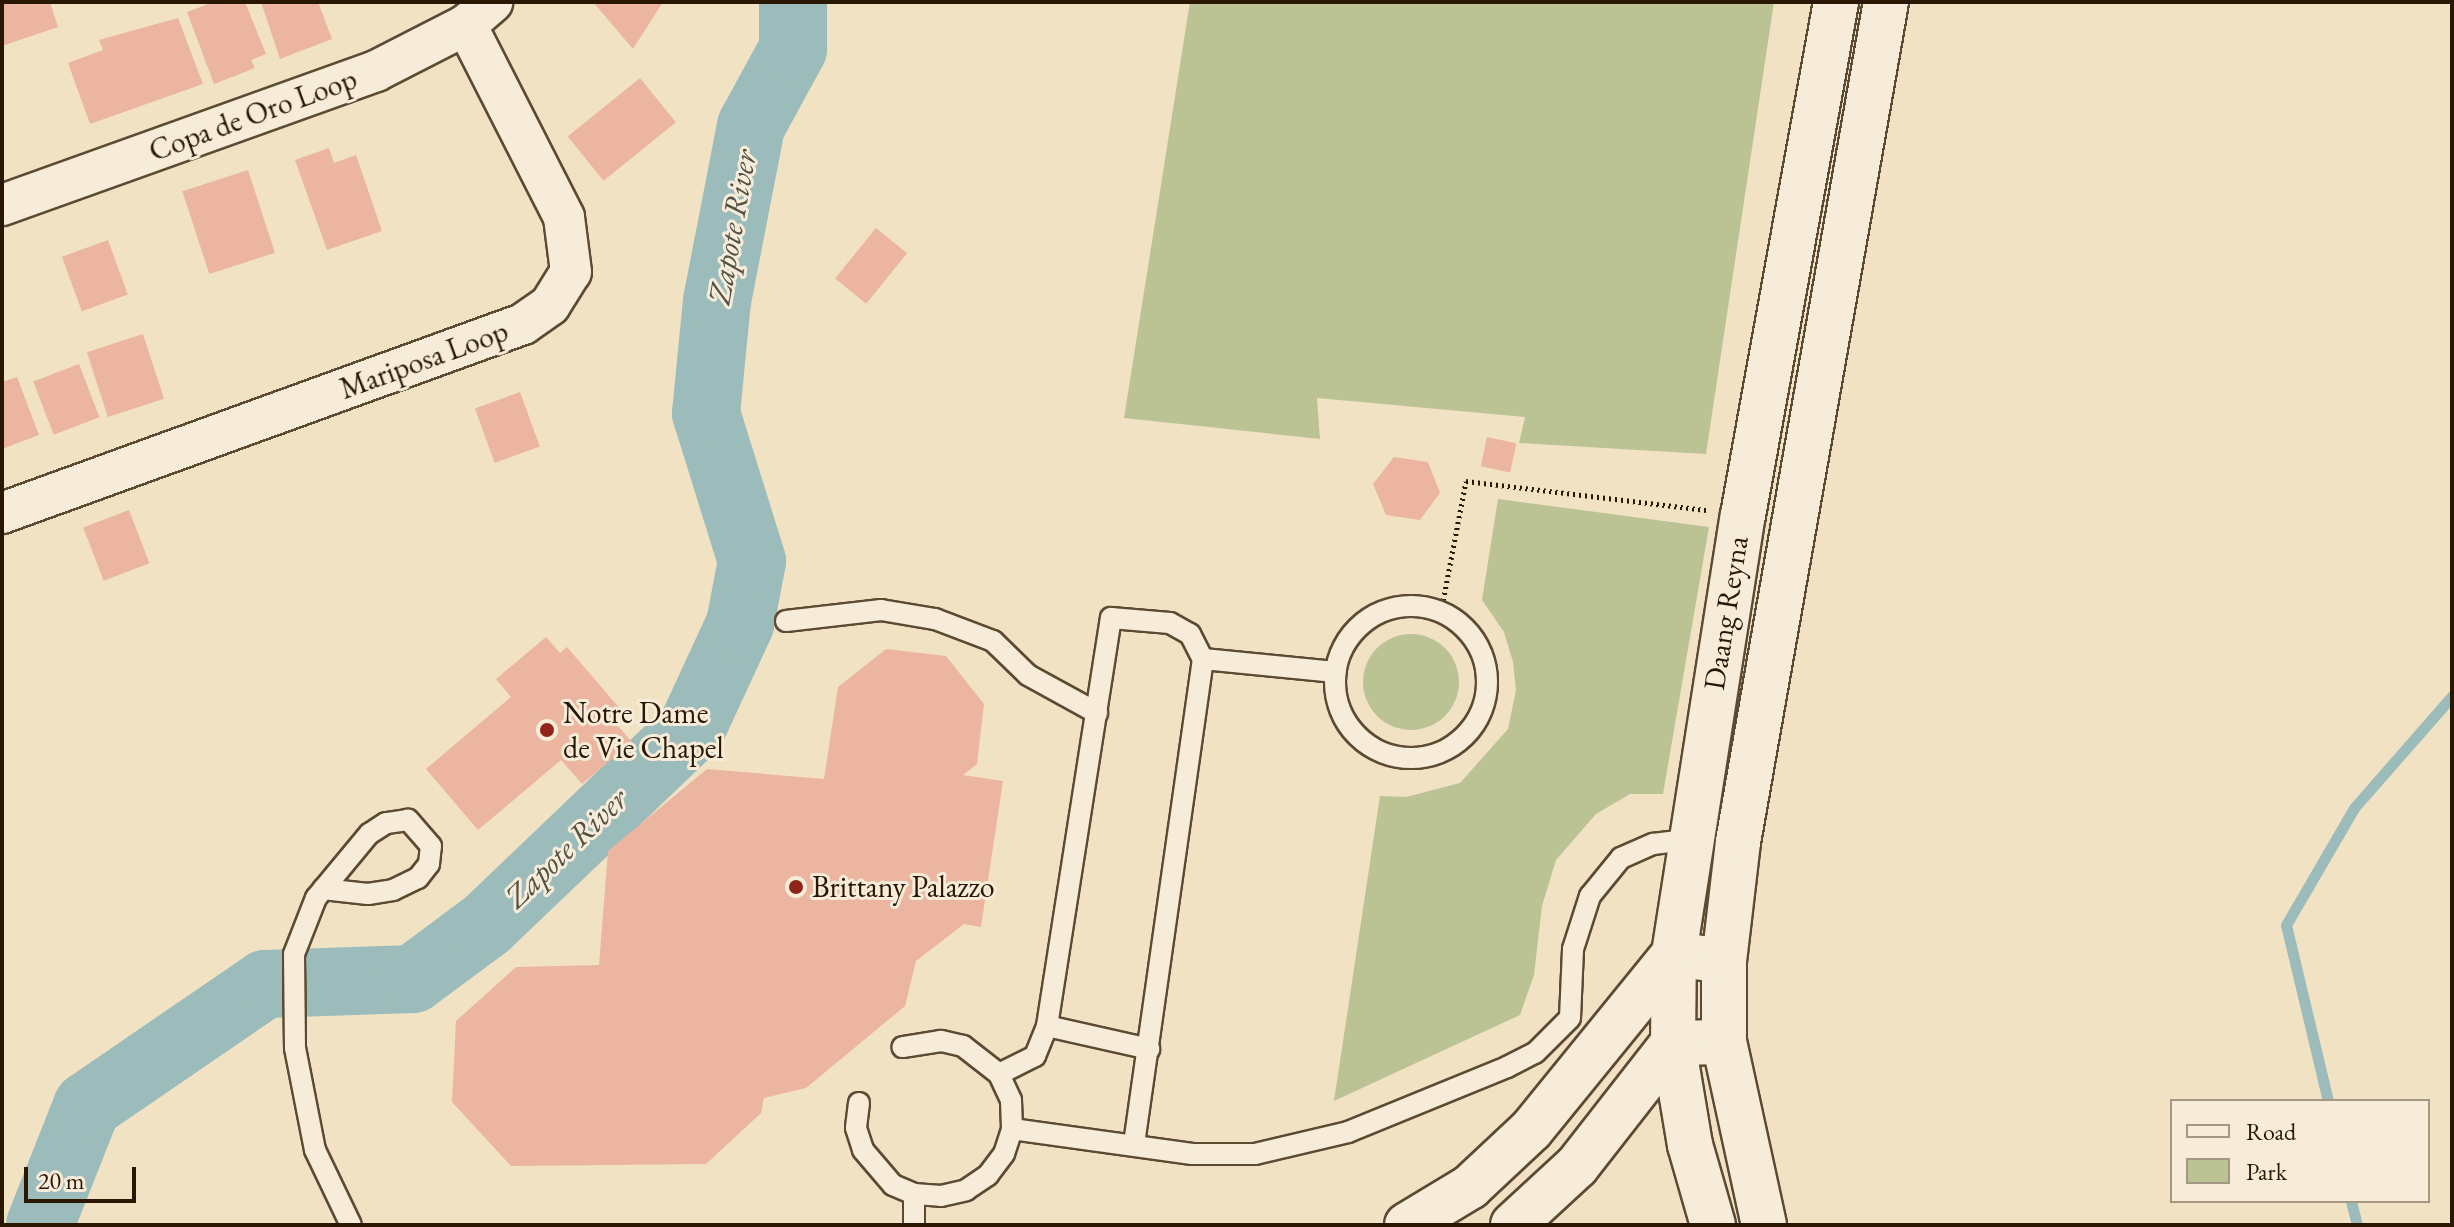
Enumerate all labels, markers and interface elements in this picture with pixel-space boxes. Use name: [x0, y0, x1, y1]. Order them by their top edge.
street label: Copa de Oro Loop: [144, 61, 362, 169]
water label: Zapote River: [700, 147, 764, 307]
street label: Mariposa Loop: [335, 313, 513, 407]
street label: Daang Reyna: [1696, 533, 1756, 693]
place label: Notre Dame de Vie Chapel: [563, 695, 724, 766]
marker: Notre Dame de Vie Chapel: [538, 721, 556, 739]
water label: Zapote River: [497, 780, 635, 916]
place label: Brittany Palazzo: [812, 869, 995, 905]
marker: Brittany Palazzo: [787, 878, 805, 896]
legend: [2170, 1099, 2430, 1203]
text: Road: [2246, 1116, 2296, 1147]
scale bar: [28, 1151, 140, 1201]
text: Park: [2246, 1156, 2287, 1187]
text: 20 m: [38, 1165, 85, 1196]

